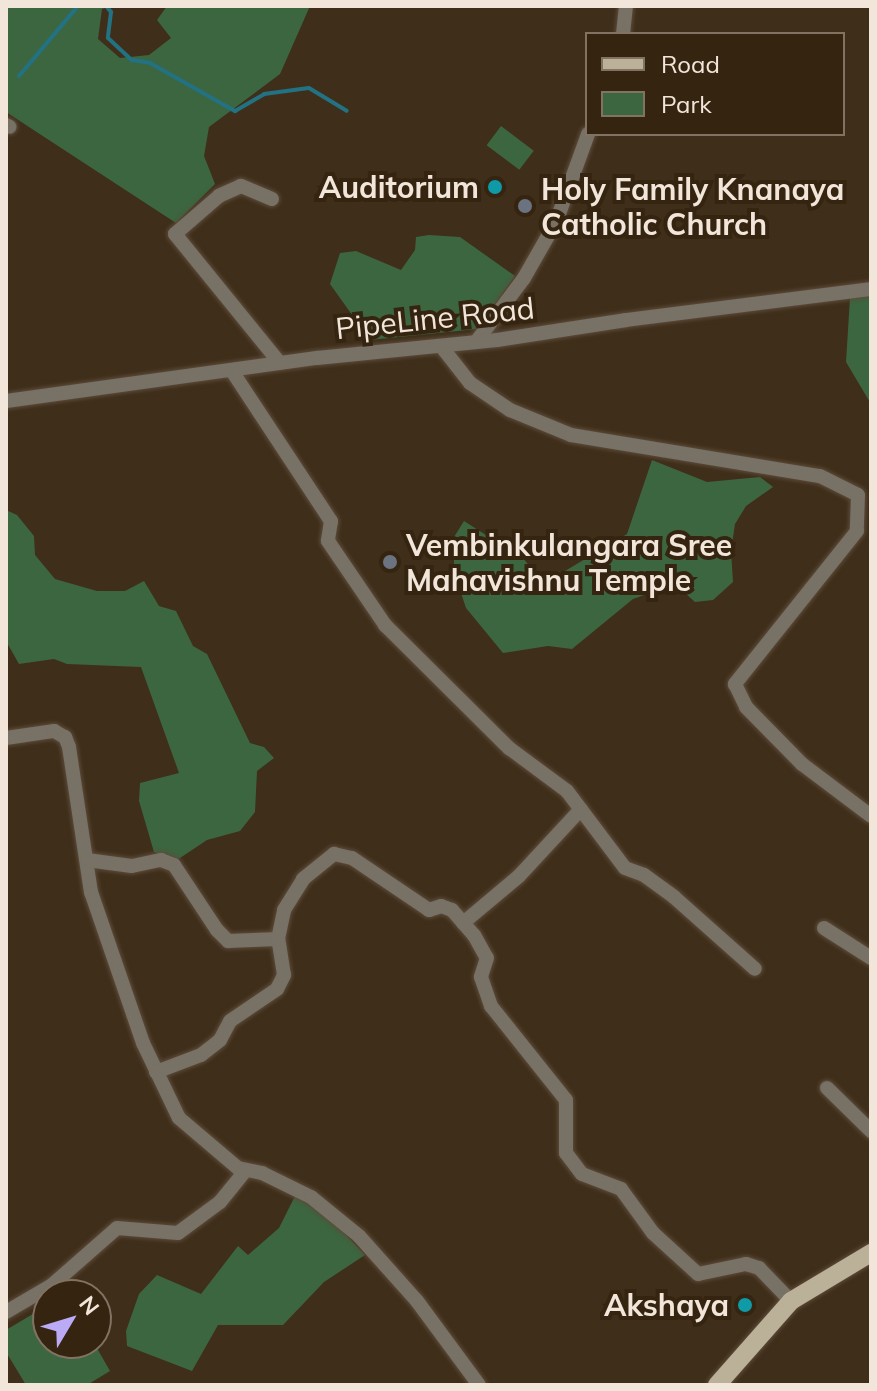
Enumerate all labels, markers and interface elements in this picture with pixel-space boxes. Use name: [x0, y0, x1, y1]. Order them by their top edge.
legend: [585, 32, 845, 136]
text: Road: [661, 49, 720, 79]
text: Park: [661, 89, 712, 119]
place label: Auditorium: [319, 169, 479, 205]
place label: Holy Family Knanaya Catholic Church: [541, 171, 844, 242]
marker: Auditorium: [486, 178, 504, 196]
marker: Holy Family Knanaya Catholic Church: [516, 197, 534, 215]
street label: PipeLine Road: [334, 290, 536, 346]
place label: Vembinkulangara Sree Mahavishnu Temple: [406, 527, 732, 598]
marker: Vembinkulangara Sree Mahavishnu Temple: [381, 553, 399, 571]
north arrow: [32, 1279, 112, 1359]
place label: Akshaya: [604, 1287, 729, 1323]
text: N: [73, 1290, 105, 1321]
marker: Akshaya: [736, 1296, 754, 1314]

